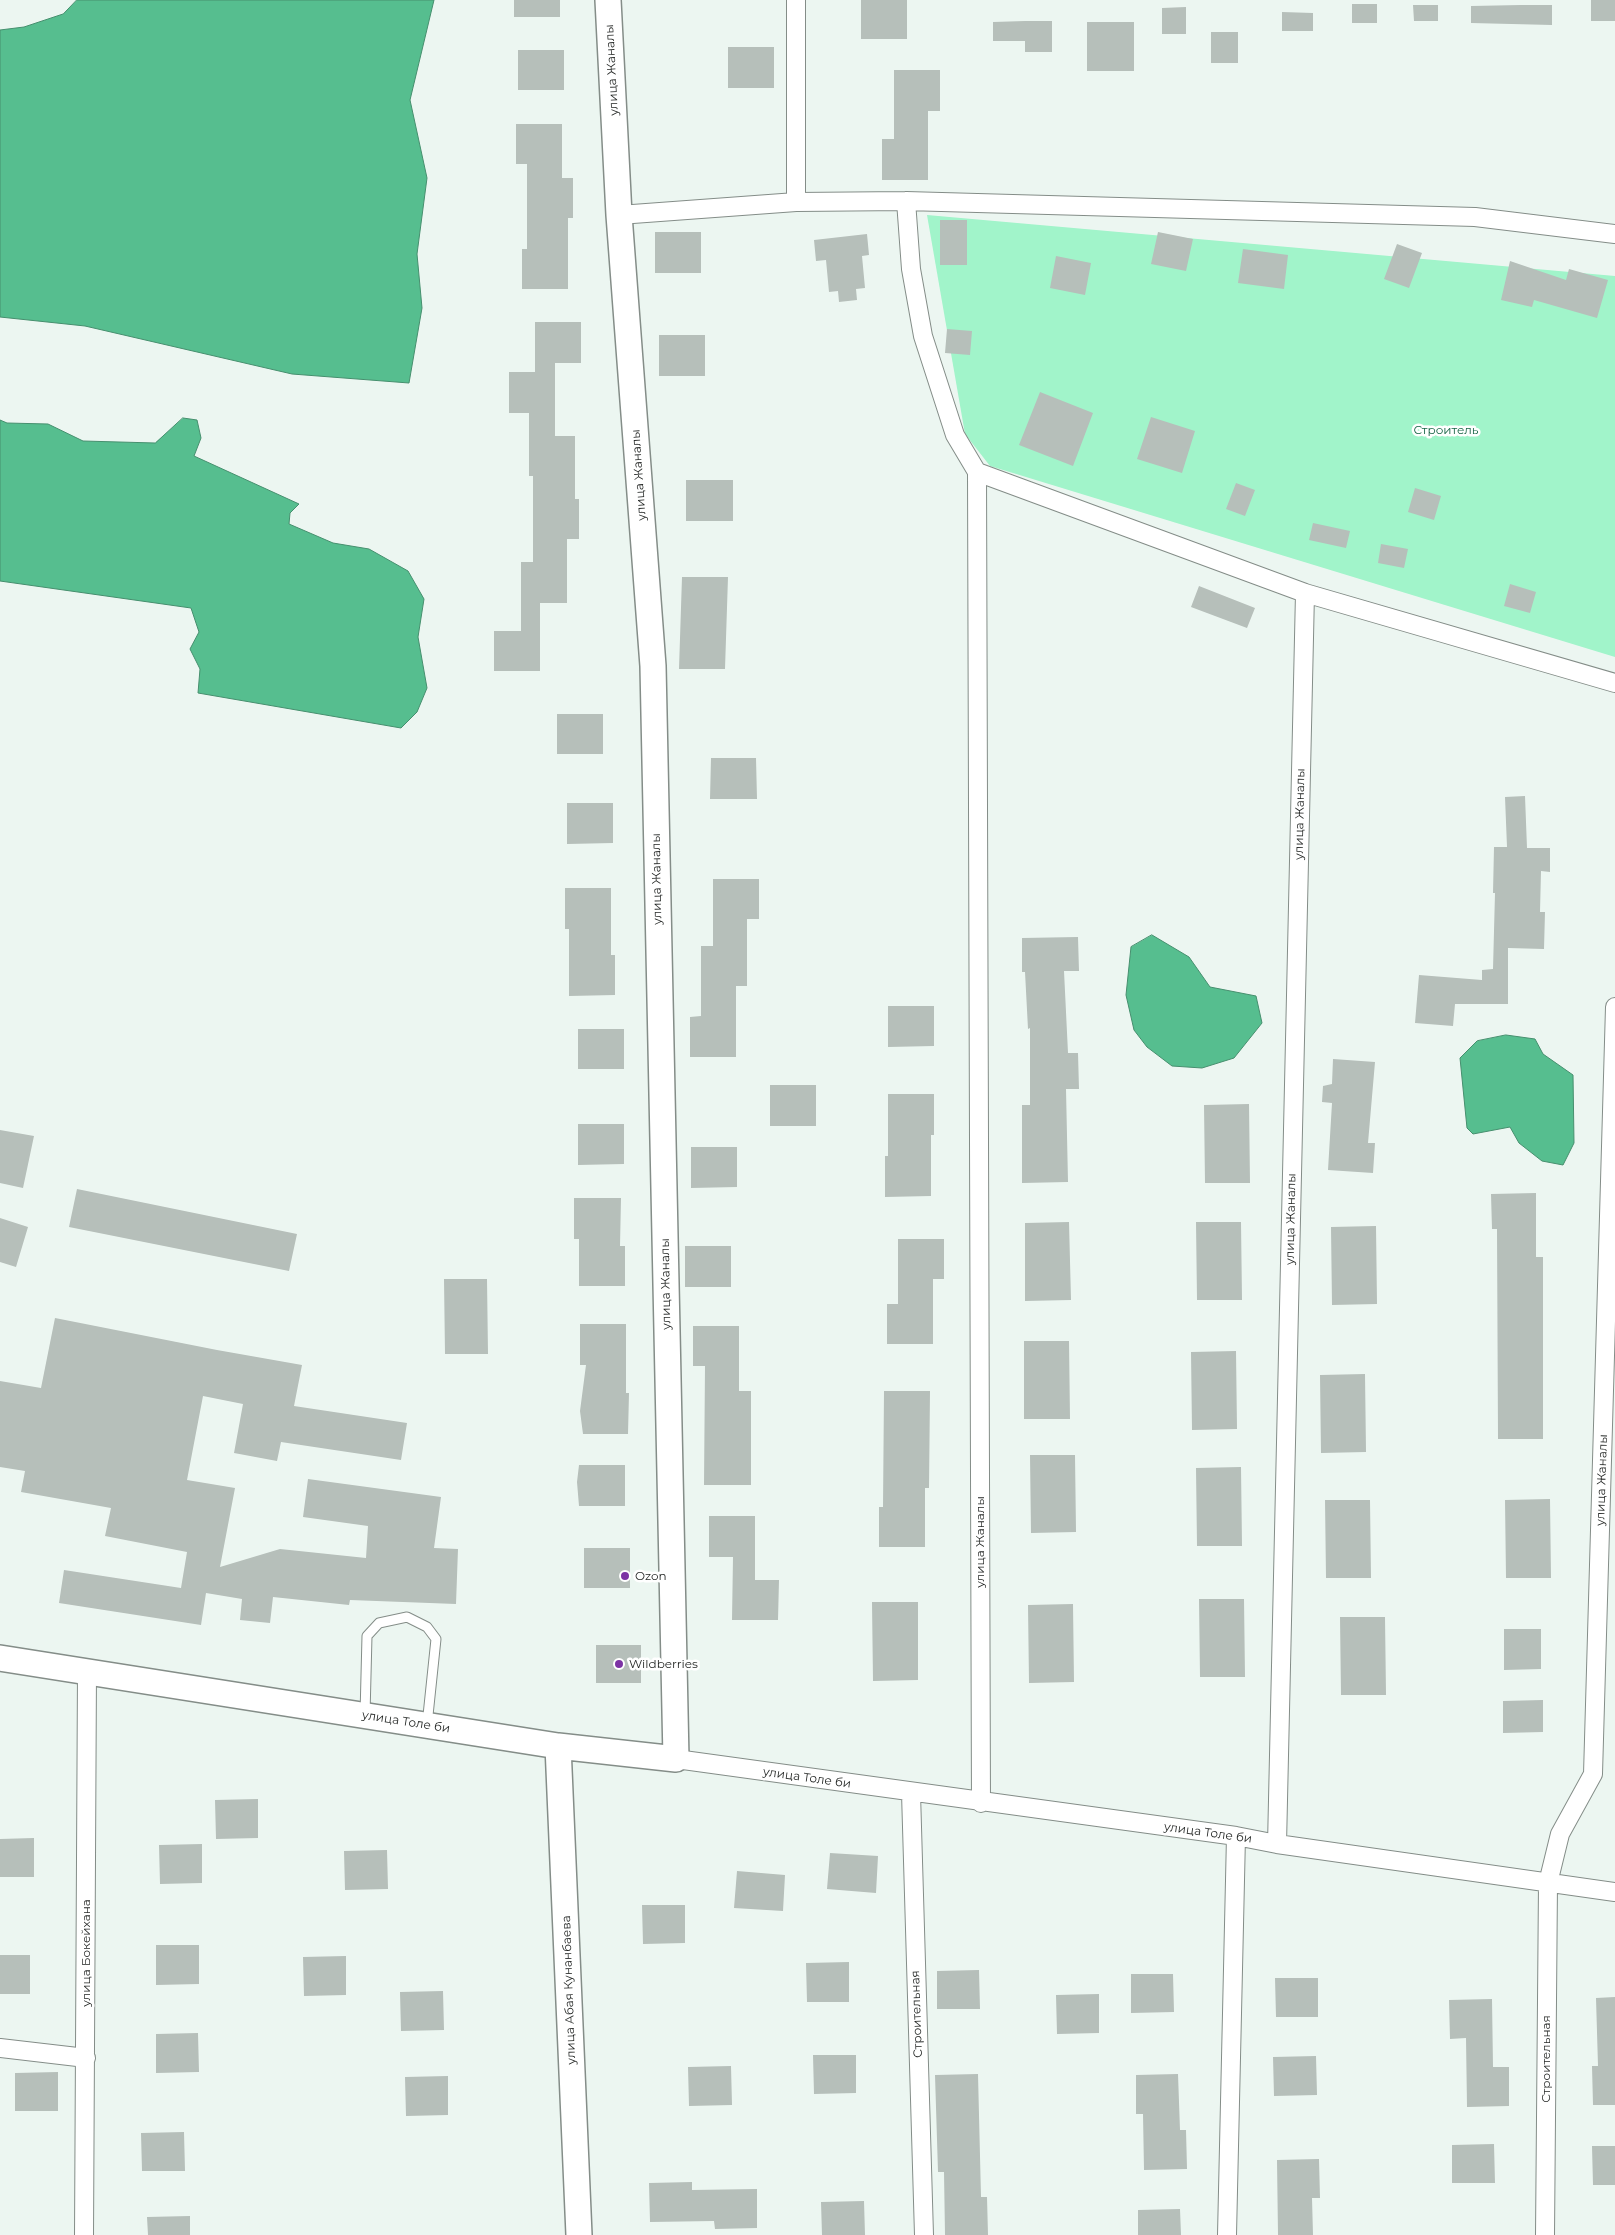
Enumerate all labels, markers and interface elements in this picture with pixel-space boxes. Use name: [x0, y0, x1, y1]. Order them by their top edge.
street label: улица Жаналы: [602, 24, 622, 116]
park label: Строитель: [1413, 423, 1479, 437]
street label: улица Жаналы: [629, 429, 649, 521]
street label: улица Жаналы: [1292, 768, 1308, 860]
street label: улица Жаналы: [649, 833, 665, 925]
street label: улица Жаналы: [1283, 1173, 1299, 1265]
street label: улица Жаналы: [658, 1238, 674, 1330]
street label: улица Жаналы: [1593, 1434, 1611, 1526]
street label: улица Жаналы: [973, 1496, 987, 1588]
place label: Ozon: [635, 1569, 667, 1583]
marker: Ozon: [619, 1570, 631, 1582]
place label: Wildberries: [629, 1657, 698, 1671]
marker: Wildberries: [613, 1658, 625, 1670]
street label: улица Толе би: [361, 1708, 451, 1736]
street label: улица Толе би: [762, 1765, 852, 1791]
street label: улица Толе би: [1163, 1820, 1253, 1846]
street label: улица Бокейхана: [79, 1899, 93, 2007]
street label: улица Абая Кунанбаева: [559, 1915, 579, 2065]
street label: Строительная: [908, 1970, 926, 2058]
street label: Строительная: [1539, 2015, 1553, 2103]

